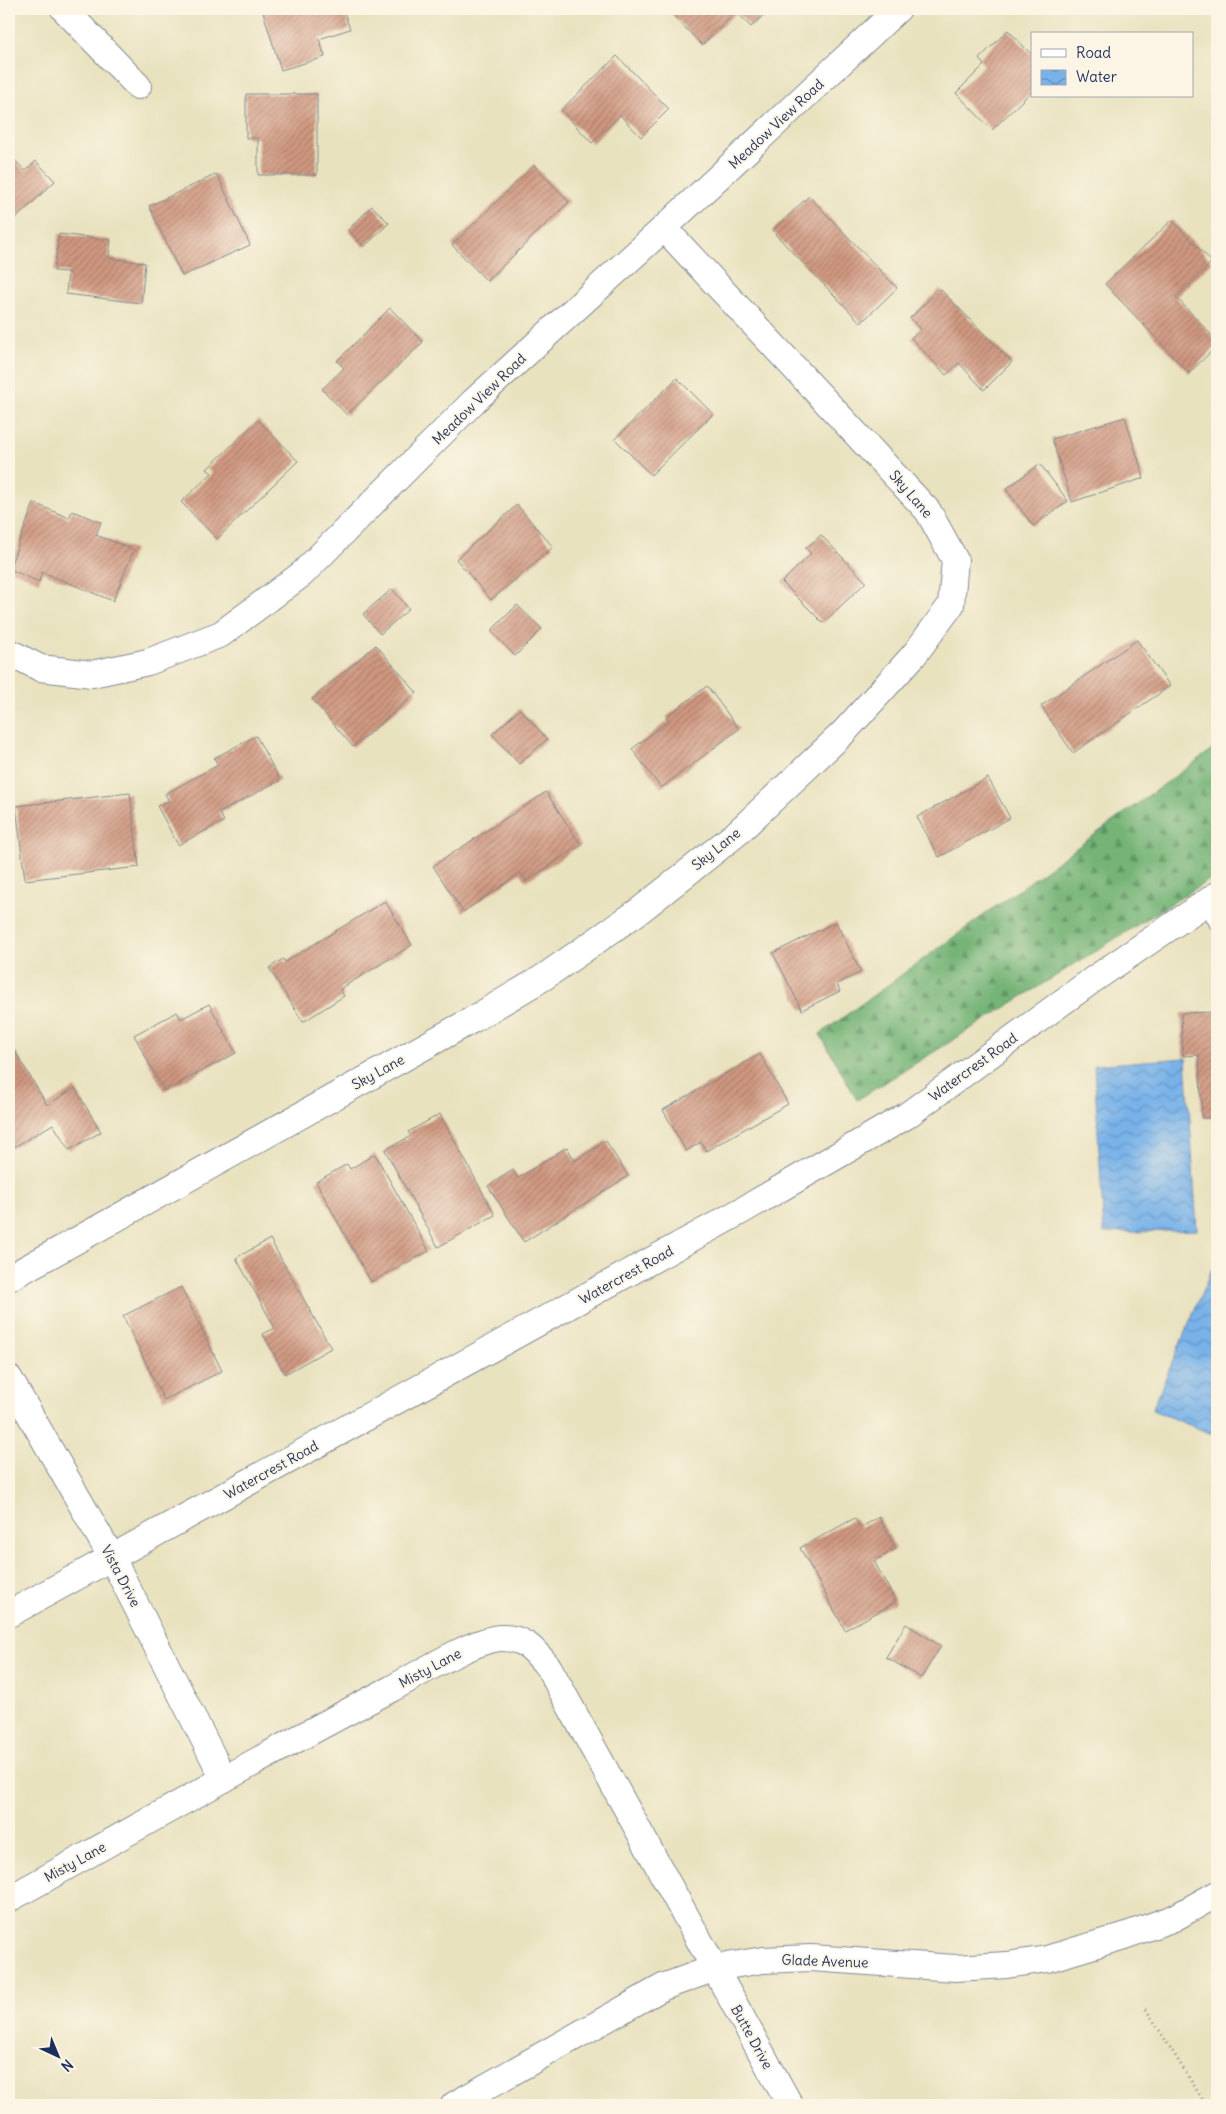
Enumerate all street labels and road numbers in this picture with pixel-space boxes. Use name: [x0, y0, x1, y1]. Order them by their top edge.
street label: Meadow View Road: [725, 75, 827, 173]
street label: Meadow View Road: [428, 350, 530, 448]
street label: Sky Lane: [885, 466, 937, 522]
street label: Sky Lane: [688, 824, 744, 874]
street label: Watercrest Road: [925, 1029, 1021, 1105]
street label: Sky Lane: [349, 1050, 407, 1094]
street label: Watercrest Road: [576, 1242, 676, 1308]
street label: Watercrest Road: [221, 1437, 321, 1503]
street label: Vista Drive: [97, 1542, 145, 1610]
street label: Misty Lane: [396, 1644, 464, 1692]
street label: Misty Lane: [41, 1838, 109, 1886]
street label: Glade Avenue: [781, 1950, 869, 1972]
street label: Butte Drive: [727, 2002, 777, 2072]

